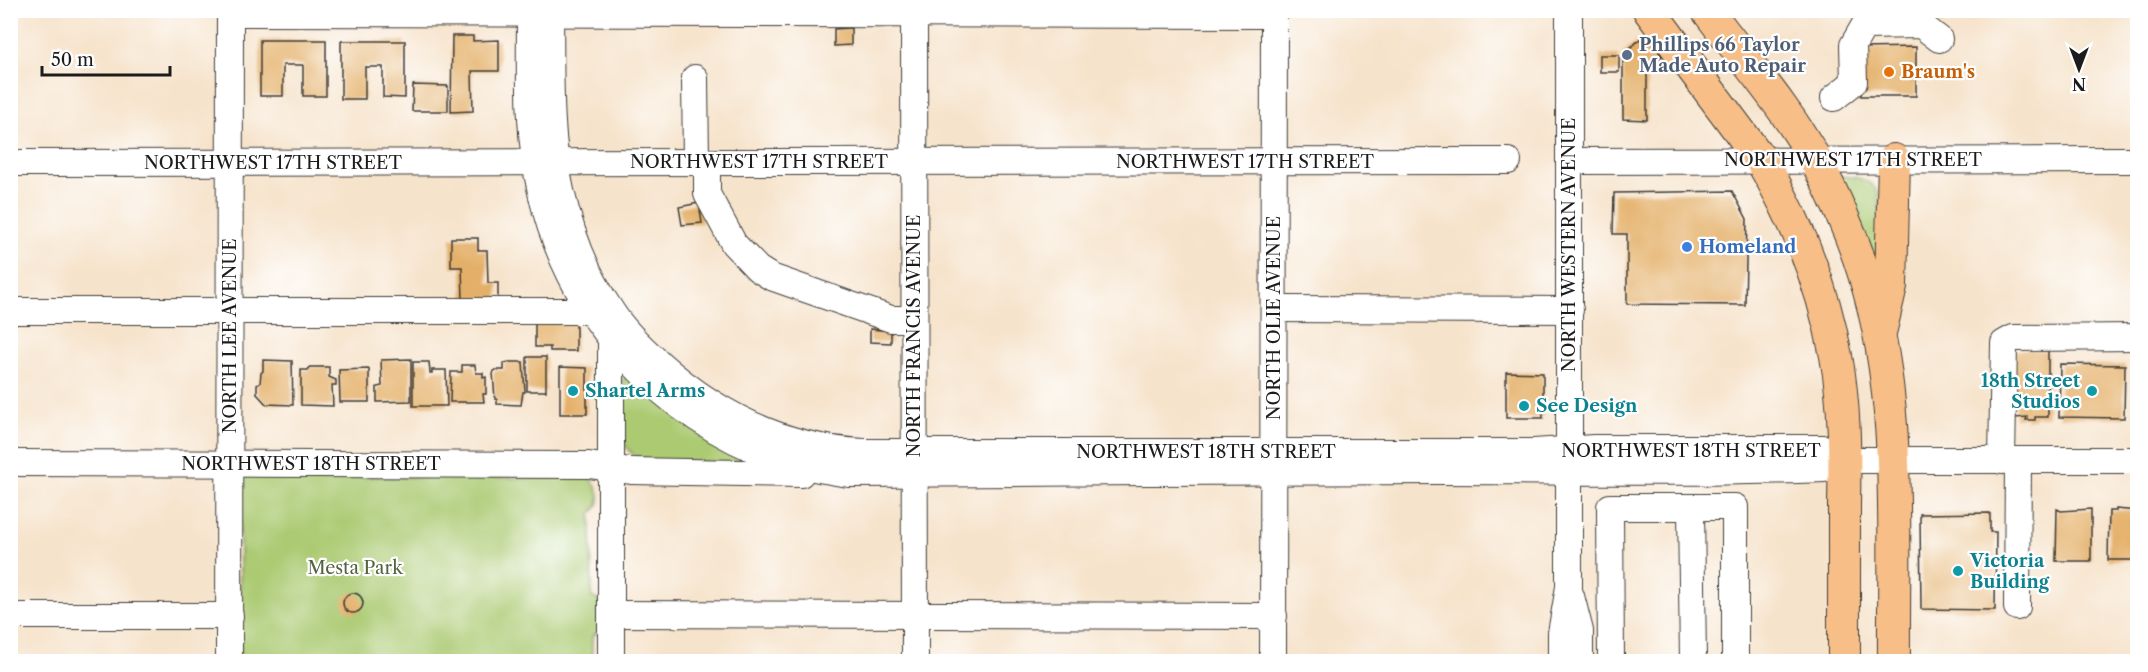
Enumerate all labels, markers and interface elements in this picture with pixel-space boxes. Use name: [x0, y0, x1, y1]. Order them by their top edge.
place label: Phillips 66 Taylor Made Auto Repair: [1639, 34, 1806, 77]
scale bar: [42, 39, 170, 77]
north arrow: [2049, 39, 2109, 99]
marker: Phillips 66 Taylor Made Auto Repair: [1620, 48, 1634, 62]
text: 50 m: [51, 49, 94, 71]
place label: Braum's: [1901, 61, 1975, 83]
marker: Braum's: [1882, 65, 1896, 79]
text: N: [2072, 74, 2086, 94]
street label: NORTH WESTERN AVENUE: [1558, 118, 1580, 372]
street label: NORTHWEST 17TH STREET: [1724, 149, 1982, 171]
street label: NORTHWEST 17TH STREET: [630, 151, 888, 173]
street label: NORTHWEST 17TH STREET: [1116, 151, 1374, 173]
street label: NORTHWEST 17TH STREET: [144, 152, 402, 174]
street label: NORTH FRANCIS AVENUE: [903, 215, 925, 457]
street label: NORTH OLIE AVENUE: [1263, 216, 1285, 420]
place label: Homeland: [1699, 236, 1796, 258]
street label: NORTH LEE AVENUE: [219, 238, 241, 434]
marker: Homeland: [1680, 240, 1694, 254]
place label: 18th Street Studios: [1981, 370, 2081, 413]
place label: Shartel Arms: [585, 380, 705, 402]
marker: Shartel Arms: [566, 384, 580, 398]
marker: 18th Street Studios: [2085, 384, 2099, 398]
place label: See Design: [1536, 395, 1638, 417]
marker: See Design: [1517, 399, 1531, 413]
street label: NORTHWEST 18TH STREET: [1561, 440, 1821, 462]
street label: NORTHWEST 18TH STREET: [1076, 441, 1336, 463]
street label: NORTHWEST 18TH STREET: [181, 453, 441, 475]
place label: Victoria Building: [1969, 550, 2050, 593]
park label: Mesta Park: [307, 557, 404, 579]
marker: Victoria Building: [1951, 564, 1965, 578]

